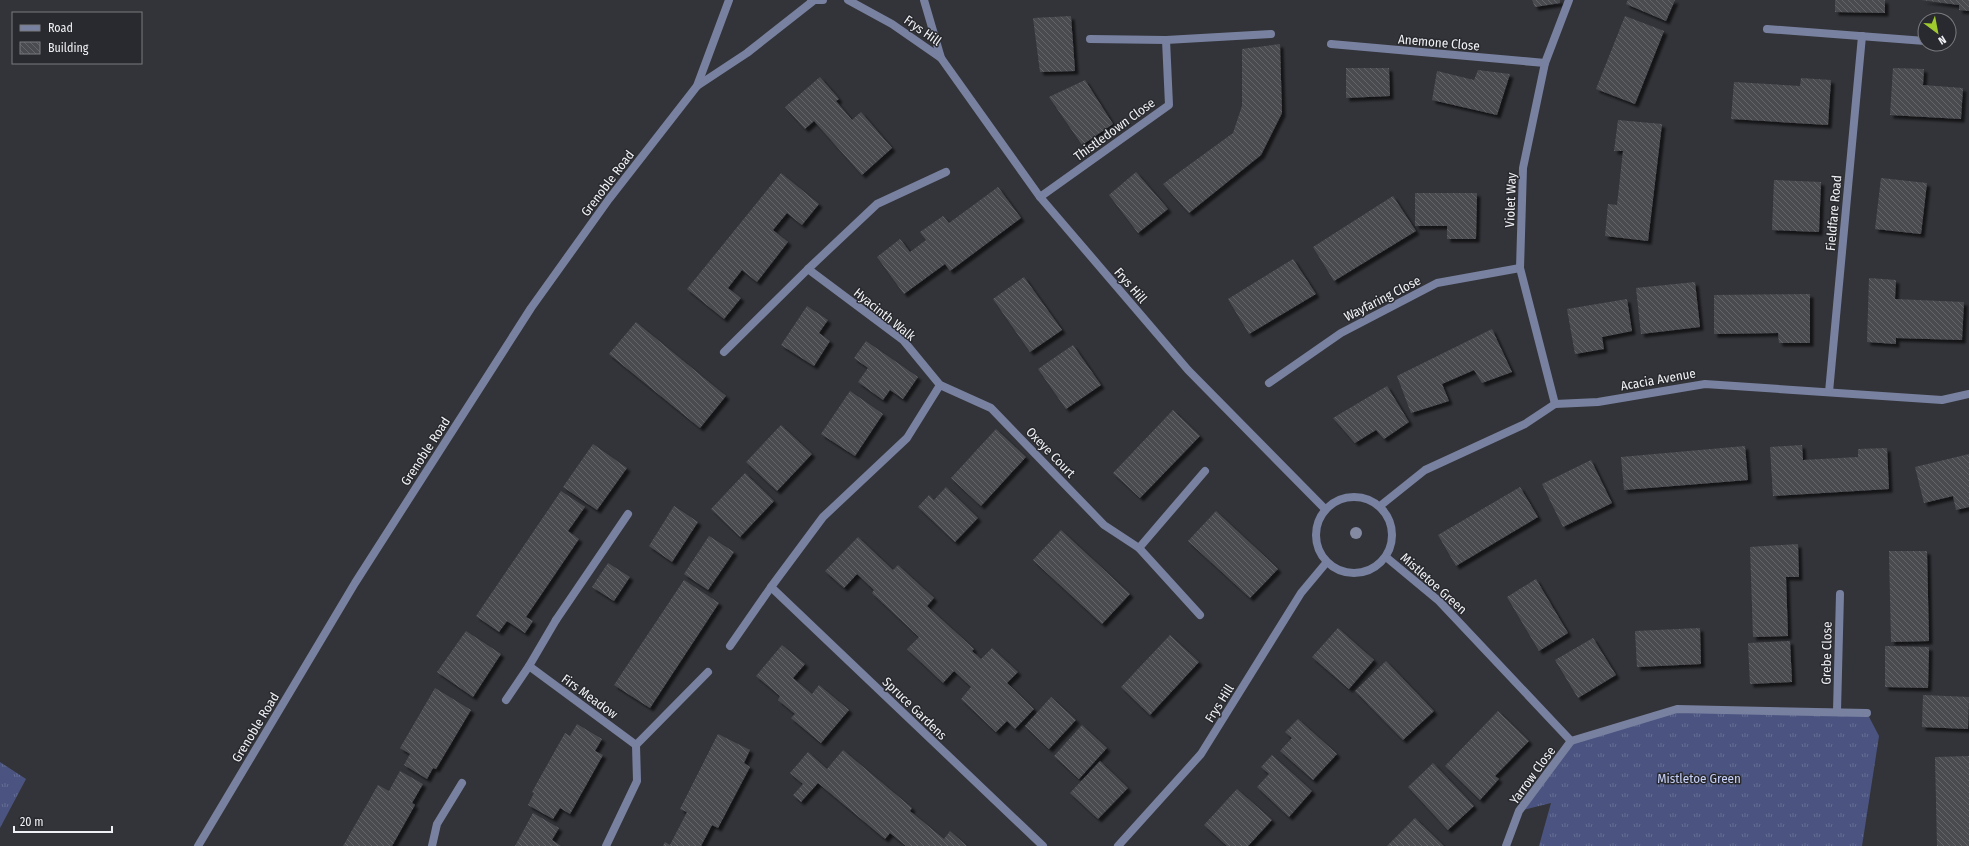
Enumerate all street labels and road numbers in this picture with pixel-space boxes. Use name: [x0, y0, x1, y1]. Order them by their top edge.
street label: Frys Hill: [901, 12, 945, 49]
street label: Anemone Close: [1397, 31, 1480, 54]
street label: Thistledown Close: [1071, 95, 1158, 164]
street label: Grenoble Road: [578, 147, 637, 219]
street label: Violet Way: [1502, 172, 1519, 228]
street label: Fieldfare Road: [1823, 175, 1844, 252]
street label: Frys Hill: [1111, 265, 1150, 307]
street label: Wayfaring Close: [1341, 273, 1423, 324]
street label: Hyacinth Walk: [851, 285, 919, 344]
street label: Acacia Avenue: [1619, 366, 1697, 393]
street label: Grenoble Road: [398, 414, 453, 488]
street label: Oxeye Court: [1023, 424, 1079, 481]
street label: Mistletoe Green: [1398, 550, 1470, 617]
street label: Grebe Close: [1818, 621, 1835, 685]
street label: Firs Meadow: [559, 671, 621, 722]
street label: Spruce Gardens: [879, 674, 950, 743]
street label: Frys Hill: [1202, 681, 1237, 725]
street label: Grenoble Road: [229, 690, 282, 765]
street label: Yarrow Close: [1506, 744, 1558, 807]

